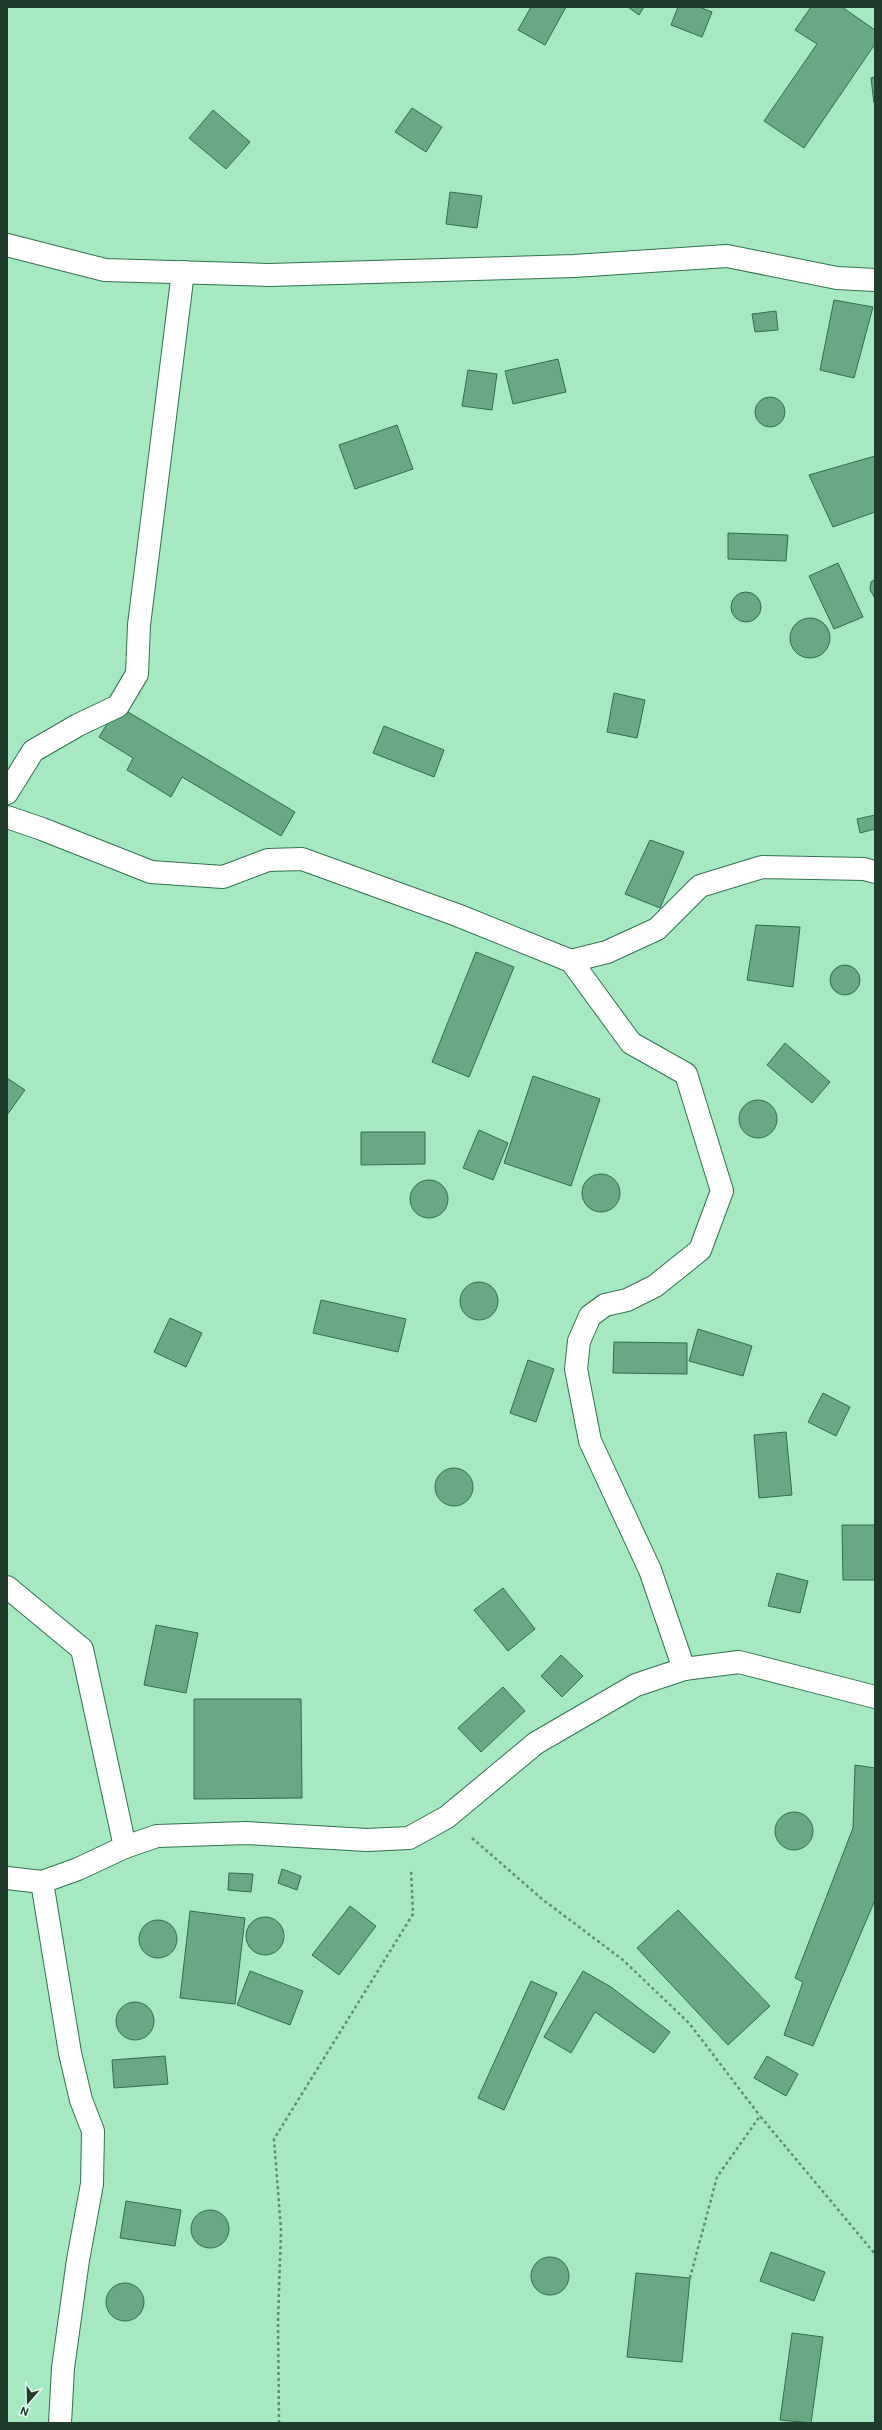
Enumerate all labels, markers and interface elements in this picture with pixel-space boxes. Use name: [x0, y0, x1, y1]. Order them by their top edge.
north arrow: [8, 2382, 48, 2422]
text: N: [19, 2403, 31, 2418]

